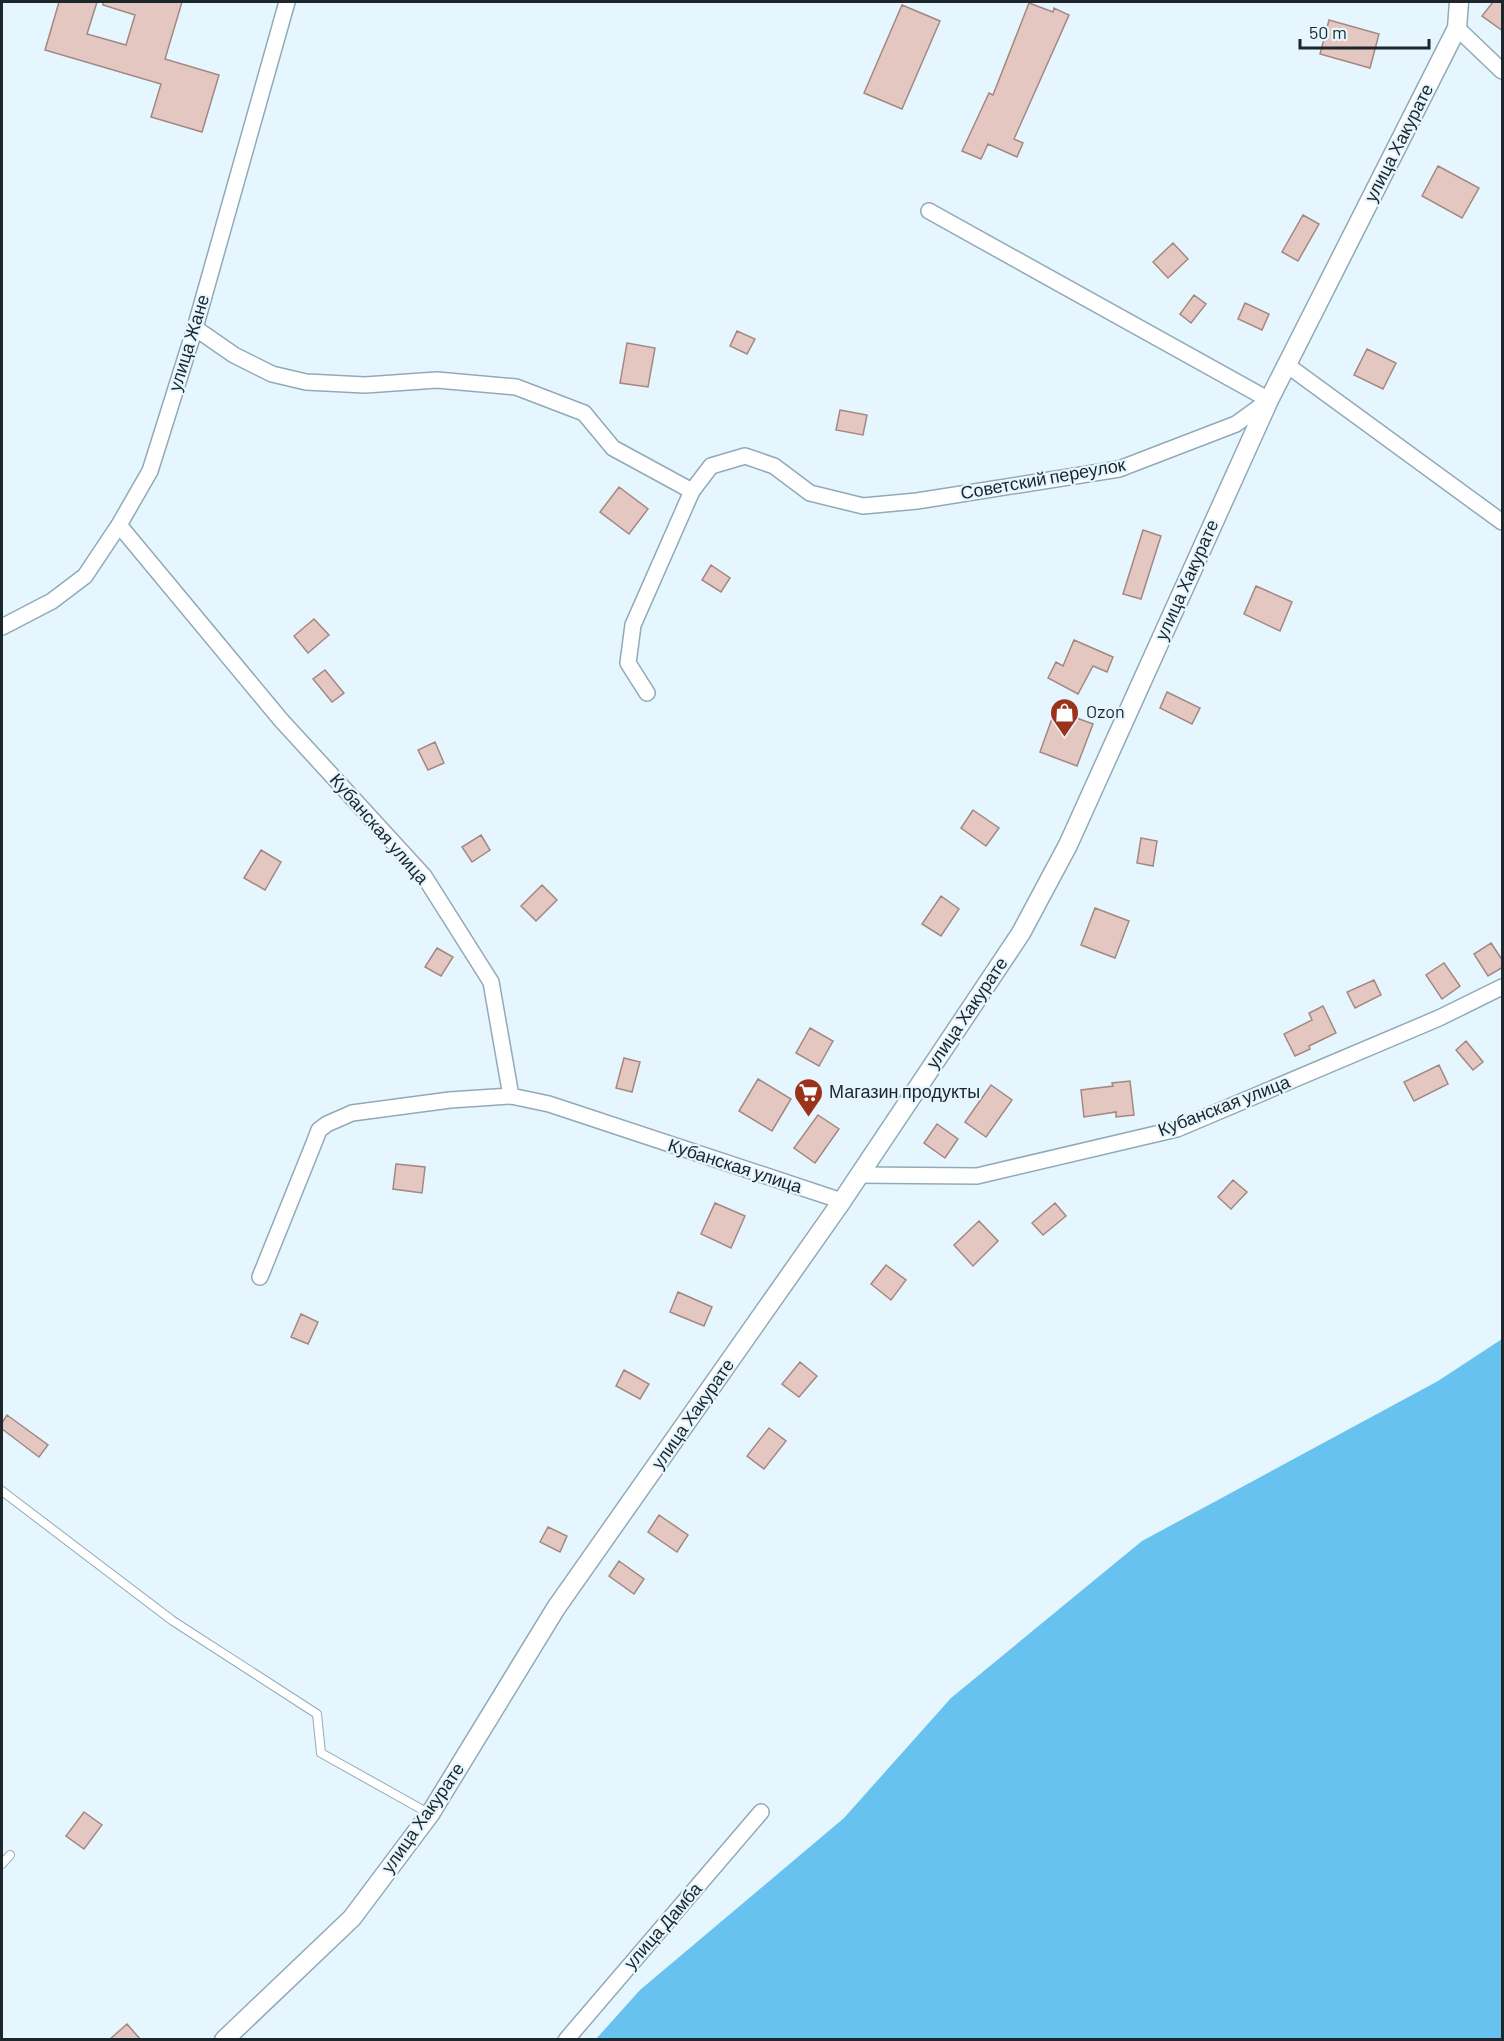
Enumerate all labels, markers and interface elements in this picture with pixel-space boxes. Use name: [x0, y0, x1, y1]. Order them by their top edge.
scale bar: [1300, 12, 1429, 50]
text: 50 m: [1309, 21, 1347, 43]
street label: улица Хакурате: [1359, 80, 1437, 205]
street label: улица Жане: [163, 292, 213, 394]
street label: Советский переулок: [959, 453, 1127, 503]
street label: улица Хакурате: [1150, 516, 1223, 643]
shop icon: Ozon: [1049, 696, 1081, 738]
place label: Ozon: [1086, 700, 1125, 722]
street label: Кубанская улица: [326, 768, 435, 889]
street label: улица Хакурате: [921, 953, 1012, 1072]
street label: Кубанская улица: [1155, 1069, 1294, 1140]
supermarket icon: Магазин продукты: [792, 1076, 824, 1118]
place label: Магазин продукты: [829, 1080, 980, 1102]
street label: Кубанская улица: [665, 1133, 806, 1197]
street label: улица Хакурате: [646, 1354, 738, 1473]
street label: улица Хакурате: [376, 1758, 468, 1877]
street label: улица Дамба: [619, 1877, 706, 1973]

